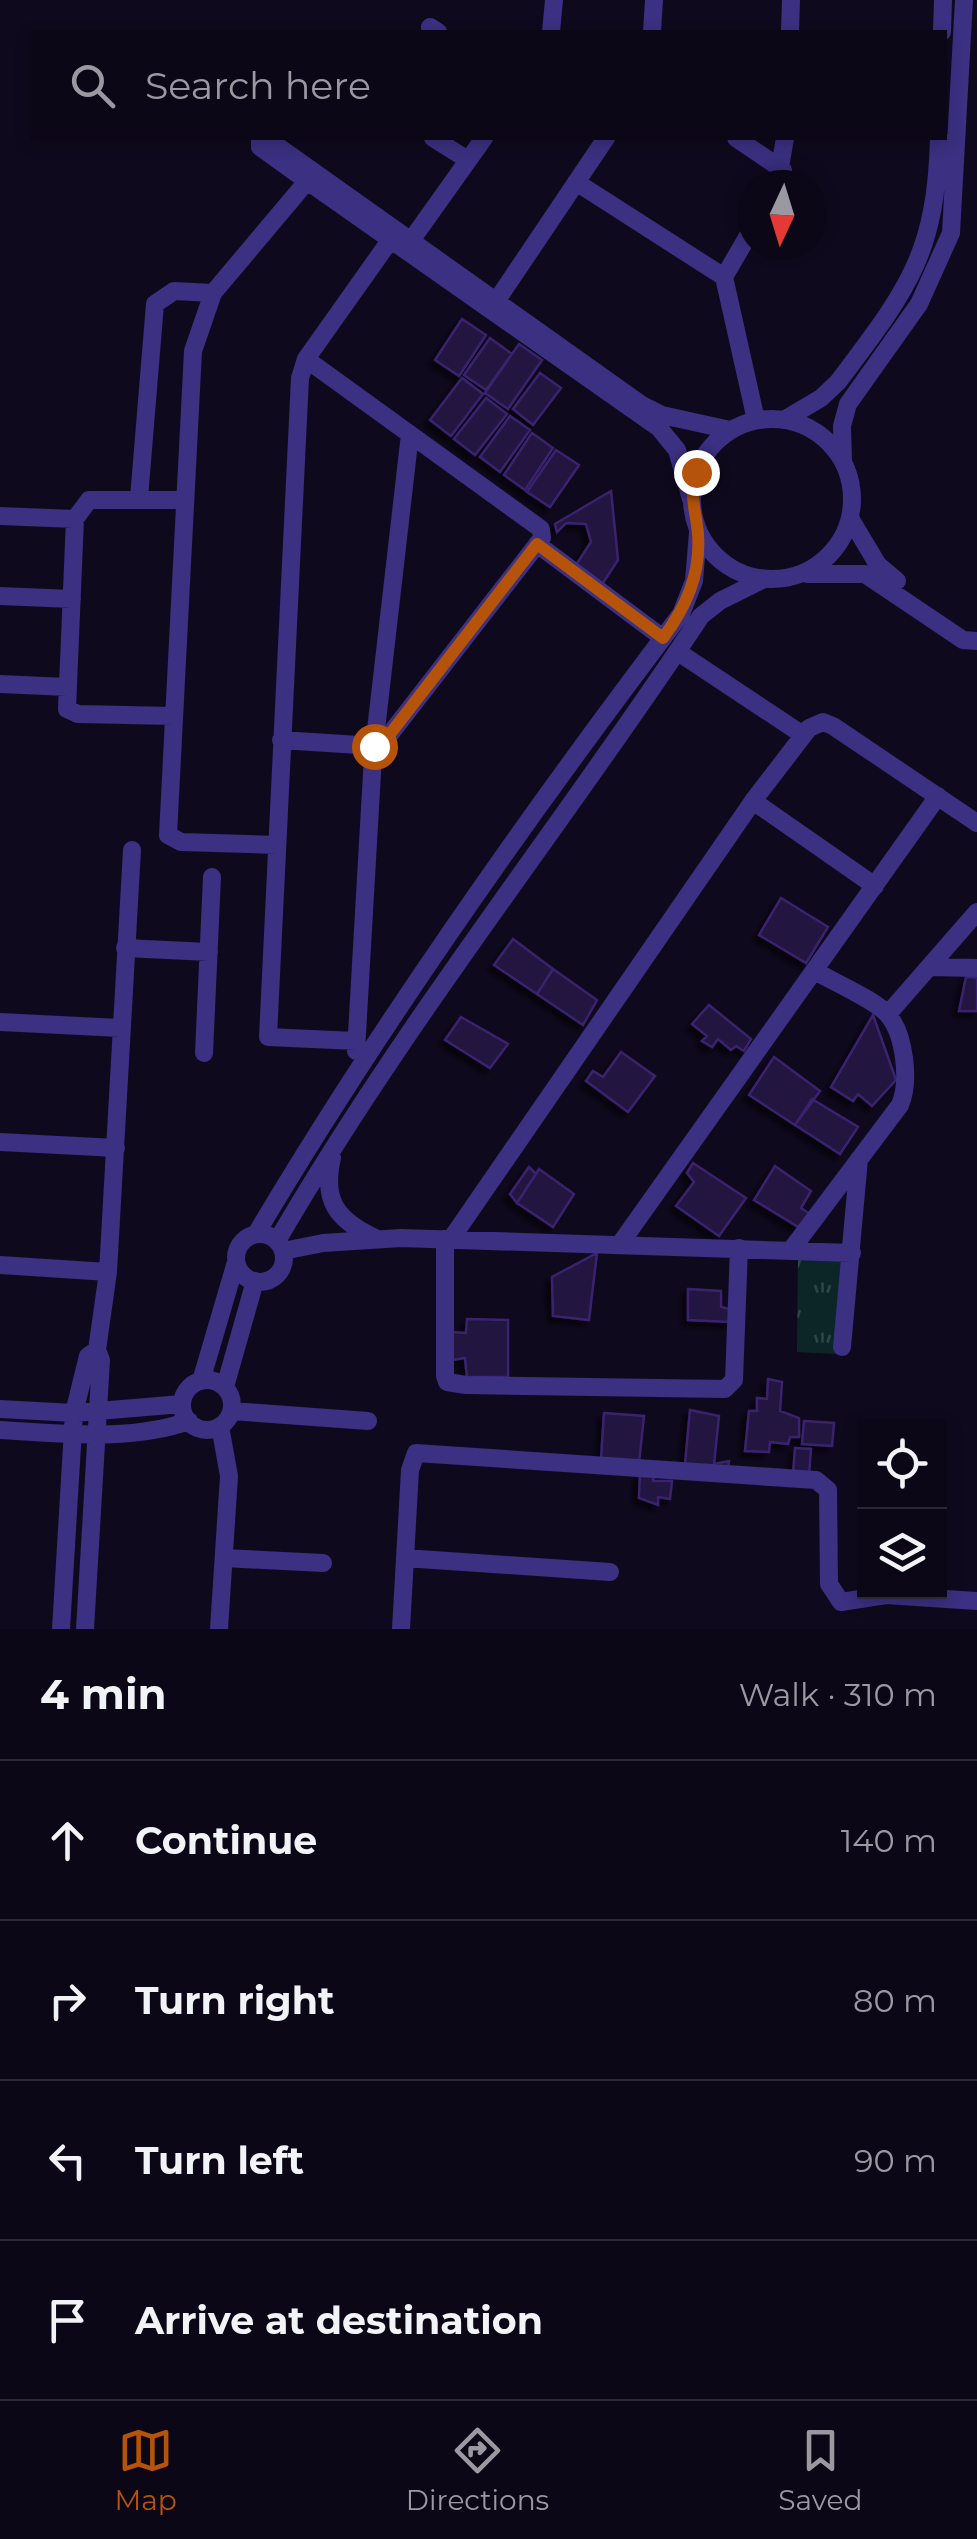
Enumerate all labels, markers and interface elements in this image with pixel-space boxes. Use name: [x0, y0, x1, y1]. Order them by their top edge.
search box: [30, 30, 947, 140]
icon: search: [65, 58, 120, 113]
text: Search here: [145, 62, 371, 109]
north arrow: [737, 170, 827, 260]
route end: [674, 450, 720, 496]
route start: [352, 724, 398, 770]
map controls: [857, 1419, 947, 1599]
button: locate: [857, 1419, 947, 1509]
button: layers: [857, 1509, 947, 1599]
text: 4 min: [40, 1668, 167, 1720]
text: Walk · 310 m: [739, 1675, 937, 1714]
icon: ahead: [40, 1813, 95, 1868]
text: Continue: [135, 1817, 317, 1864]
text: 140 m: [841, 1821, 937, 1860]
icon: right: [40, 1973, 95, 2028]
text: Turn right: [135, 1977, 334, 2024]
text: 80 m: [853, 1981, 937, 2020]
icon: left: [40, 2133, 95, 2188]
text: Turn left: [135, 2137, 304, 2184]
text: 90 m: [854, 2141, 937, 2180]
icon: arrive: [40, 2293, 95, 2348]
text: Arrive at destination: [135, 2297, 543, 2344]
tab: Map: [115, 2423, 177, 2517]
tab: Directions: [406, 2423, 549, 2517]
tab: Saved: [778, 2423, 862, 2517]

